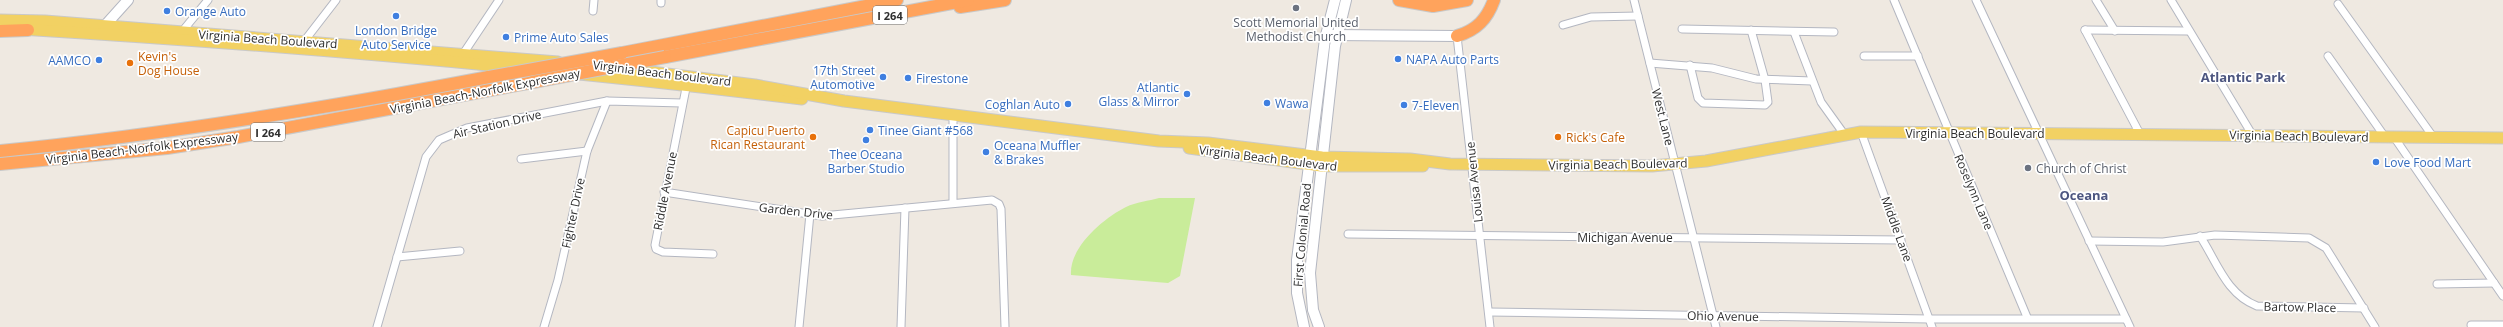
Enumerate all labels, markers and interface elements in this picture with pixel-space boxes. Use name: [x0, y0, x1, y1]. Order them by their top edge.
place label: Orange Auto: [175, 3, 246, 20]
marker: Scott Memorial United Methodist Church: [1291, 3, 1301, 13]
marker: Orange Auto: [162, 6, 172, 16]
road number: I 264: [873, 6, 907, 24]
marker: London Bridge Auto Service: [391, 11, 401, 21]
place label: Scott Memorial United Methodist Church: [1233, 14, 1359, 45]
place label: London Bridge Auto Service: [355, 22, 437, 53]
street label: Virginia Beach Boulevard: [198, 26, 338, 52]
place label: Prime Auto Sales: [514, 29, 609, 46]
marker: Prime Auto Sales: [501, 32, 511, 42]
place label: Kevin's Dog House: [138, 48, 200, 79]
place label: NAPA Auto Parts: [1406, 51, 1499, 68]
place label: AAMCO: [48, 52, 91, 69]
marker: NAPA Auto Parts: [1393, 54, 1403, 64]
marker: AAMCO: [94, 55, 104, 65]
street label: Virginia Beach Boulevard: [592, 56, 732, 90]
marker: Kevin's Dog House: [125, 58, 135, 68]
place label: 17th Street Automotive: [810, 62, 875, 93]
street label: Virginia Beach-Norfolk Expressway: [389, 64, 582, 118]
district label: Atlantic Park: [2201, 68, 2286, 86]
place label: Firestone: [916, 70, 968, 87]
marker: 17th Street Automotive: [878, 72, 888, 82]
marker: Firestone: [903, 73, 913, 83]
place label: Atlantic Glass & Mirror: [1098, 79, 1179, 110]
street label: West Lane: [1648, 87, 1678, 147]
marker: Atlantic Glass & Mirror: [1182, 89, 1192, 99]
place label: Wawa: [1275, 95, 1309, 112]
place label: Coghlan Auto: [985, 96, 1060, 113]
place label: 7-Eleven: [1412, 97, 1459, 114]
marker: Wawa: [1262, 98, 1272, 108]
marker: Coghlan Auto: [1063, 99, 1073, 109]
marker: 7-Eleven: [1399, 100, 1409, 110]
street label: Air Station Drive: [451, 105, 543, 142]
place label: Capicu Puerto Rican Restaurant: [710, 122, 805, 153]
place label: Tinee Giant #568: [878, 122, 973, 139]
road number: I 264: [251, 123, 285, 141]
marker: Tinee Giant #568: [865, 125, 875, 135]
street label: Virginia Beach Boulevard: [1905, 125, 2045, 142]
street label: Virginia Beach Boulevard: [2229, 126, 2369, 146]
street label: Virginia Beach-Norfolk Expressway: [45, 128, 240, 168]
place label: Rick's Cafe: [1566, 129, 1625, 146]
marker: Capicu Puerto Rican Restaurant: [808, 132, 818, 142]
marker: Rick's Cafe: [1553, 132, 1563, 142]
marker: Thee Oceana Barber Studio: [861, 135, 871, 145]
place label: Oceana Muffler & Brakes: [994, 137, 1081, 168]
street label: Louisa Avenue: [1461, 140, 1487, 223]
street label: Virginia Beach Boulevard: [1198, 141, 1338, 175]
place label: Thee Oceana Barber Studio: [827, 146, 905, 177]
marker: Oceana Muffler & Brakes: [981, 147, 991, 157]
street label: Riddle Avenue: [649, 150, 681, 232]
street label: Roselynn Lane: [1950, 151, 1998, 233]
street label: Virginia Beach Boulevard: [1548, 154, 1688, 174]
place label: Love Food Mart: [2384, 154, 2471, 171]
marker: Love Food Mart: [2371, 157, 2381, 167]
place label: Church of Christ: [2036, 160, 2127, 177]
marker: Church of Christ: [2023, 163, 2033, 173]
street label: Fighter Drive: [557, 176, 589, 250]
street label: First Colonial Road: [1289, 182, 1315, 288]
district label: Oceana: [2060, 186, 2108, 204]
street label: Middle Lane: [1877, 194, 1917, 264]
street label: Garden Drive: [758, 199, 834, 223]
street label: Michigan Avenue: [1577, 229, 1673, 246]
street label: Bartow Place: [2264, 298, 2337, 316]
street label: Ohio Avenue: [1687, 307, 1759, 325]

